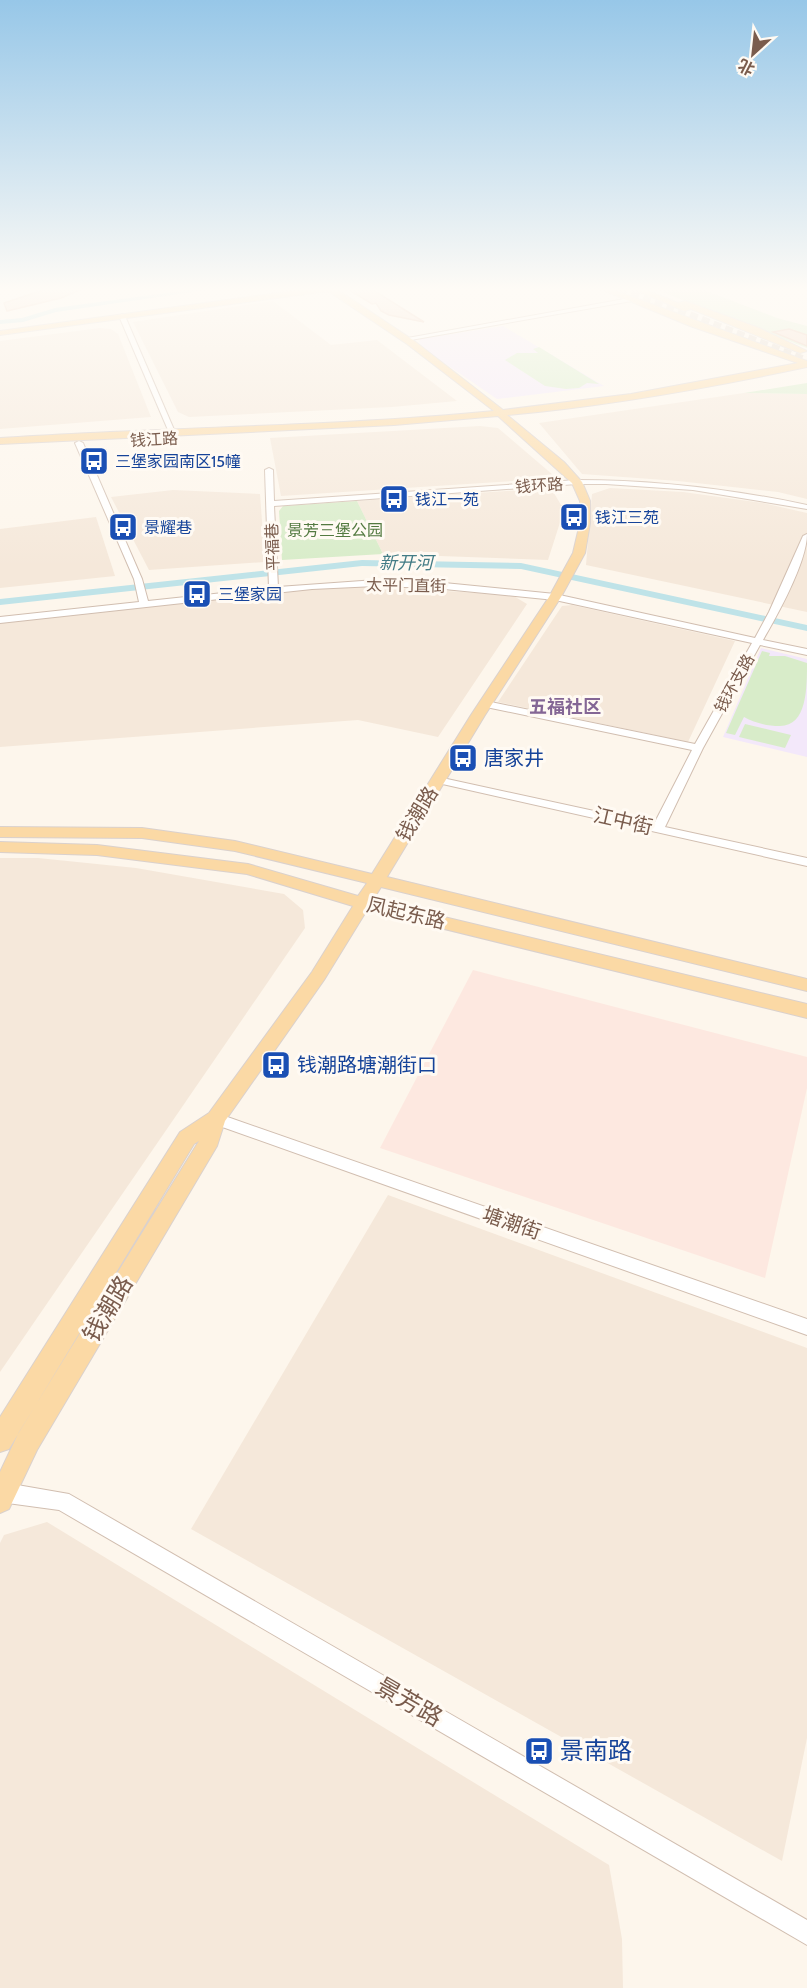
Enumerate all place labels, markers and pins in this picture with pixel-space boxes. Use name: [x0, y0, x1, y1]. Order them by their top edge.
bus stop icon: 三堡家园南区15幢: [78, 445, 110, 477]
place label: 三堡家园南区15幢: [115, 452, 241, 471]
bus stop icon: 钱江一苑: [378, 483, 410, 515]
place label: 钱江一苑: [415, 490, 479, 509]
bus stop icon: 钱江三苑: [558, 501, 590, 533]
place label: 钱江三苑: [595, 508, 659, 527]
bus stop icon: 景耀巷: [107, 511, 139, 543]
place label: 景耀巷: [144, 518, 192, 537]
bus stop icon: 三堡家园: [181, 578, 213, 610]
place label: 三堡家园: [218, 585, 282, 604]
bus stop icon: 唐家井: [447, 742, 479, 774]
place label: 唐家井: [484, 746, 544, 770]
bus stop icon: 钱潮路塘潮街口: [260, 1049, 292, 1081]
place label: 钱潮路塘潮街口: [297, 1053, 437, 1077]
bus stop icon: 景南路: [523, 1735, 555, 1767]
place label: 景南路: [560, 1736, 632, 1765]

